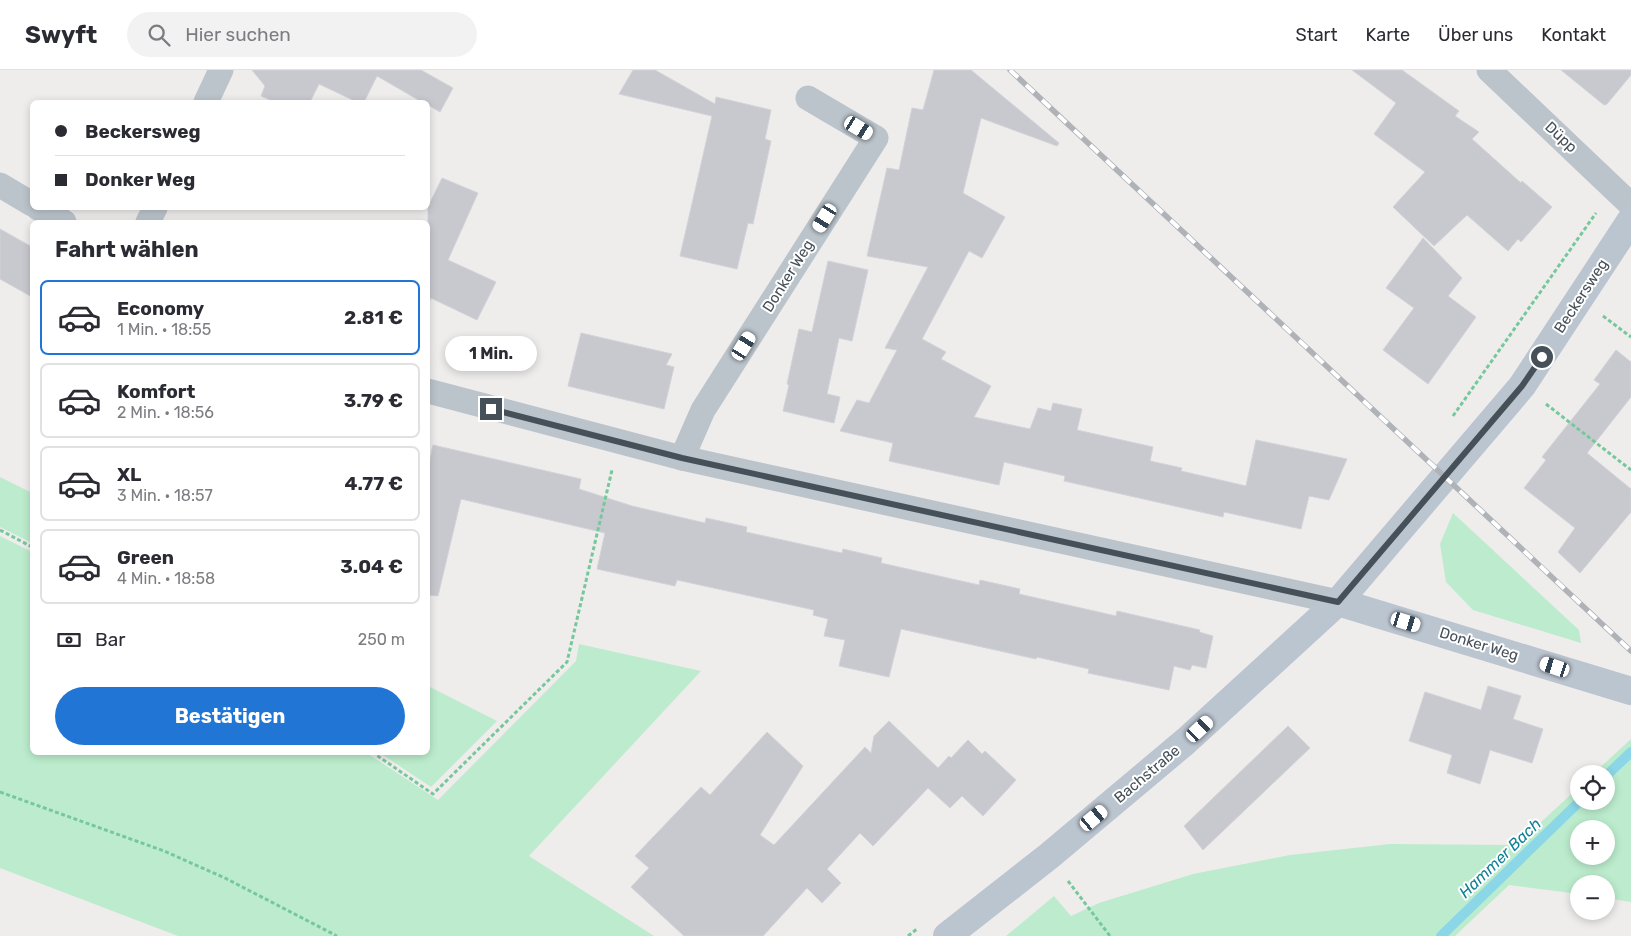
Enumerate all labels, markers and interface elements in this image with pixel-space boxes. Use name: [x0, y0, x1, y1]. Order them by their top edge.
search box: [127, 12, 477, 57]
text: Swyft: [25, 21, 97, 49]
icon: search: [145, 21, 173, 49]
text: Hier suchen: [185, 23, 291, 46]
text: Start: [1295, 24, 1338, 46]
text: Karte: [1366, 24, 1410, 46]
text: Über uns: [1438, 24, 1513, 46]
text: Kontakt: [1541, 24, 1606, 46]
car: [842, 114, 875, 142]
street label: Düpp: [1541, 118, 1581, 156]
text: Beckersweg: [85, 120, 201, 143]
text: Donker Weg: [85, 168, 195, 191]
car: [810, 201, 839, 235]
text: Fahrt wählen: [55, 236, 199, 263]
street label: Donker Weg: [759, 237, 817, 315]
street label: Beckersweg: [1550, 256, 1612, 336]
icon: car: [57, 295, 102, 340]
text: Economy: [117, 297, 204, 320]
text: 2.81 €: [344, 306, 403, 329]
text: 1 Min. · 18:55: [117, 320, 211, 339]
car: [729, 329, 758, 363]
callout: 1 Min.: [445, 336, 537, 372]
text: 1 Min.: [469, 344, 513, 363]
route start: [1531, 346, 1553, 368]
icon: car: [57, 378, 102, 423]
text: Komfort: [117, 380, 195, 403]
text: 3.79 €: [344, 389, 403, 412]
route end: [480, 398, 502, 420]
text: 2 Min. · 18:56: [117, 403, 214, 422]
icon: car: [57, 461, 102, 506]
text: XL: [117, 463, 141, 486]
text: 4.77 €: [345, 472, 403, 495]
text: 3 Min. · 18:57: [117, 486, 213, 505]
icon: car: [57, 544, 102, 589]
text: Green: [117, 546, 174, 569]
text: 3.04 €: [340, 555, 403, 578]
text: 4 Min. · 18:58: [117, 569, 215, 588]
car: [1389, 610, 1422, 634]
street label: Donker Weg: [1437, 623, 1521, 665]
icon: cash: [55, 626, 83, 654]
text: Bar: [95, 628, 125, 651]
text: 250 m: [358, 630, 405, 649]
car: [1538, 655, 1571, 679]
button: Bestätigen: [55, 687, 405, 745]
car: [1183, 713, 1216, 745]
street label: Bachstraße: [1110, 741, 1184, 807]
map controls: [1570, 765, 1615, 920]
button: locate: [1570, 765, 1615, 810]
car: [1077, 803, 1110, 833]
water label: Hammer Bach: [1455, 814, 1545, 902]
button: +: [1570, 820, 1615, 865]
button: −: [1570, 875, 1615, 920]

